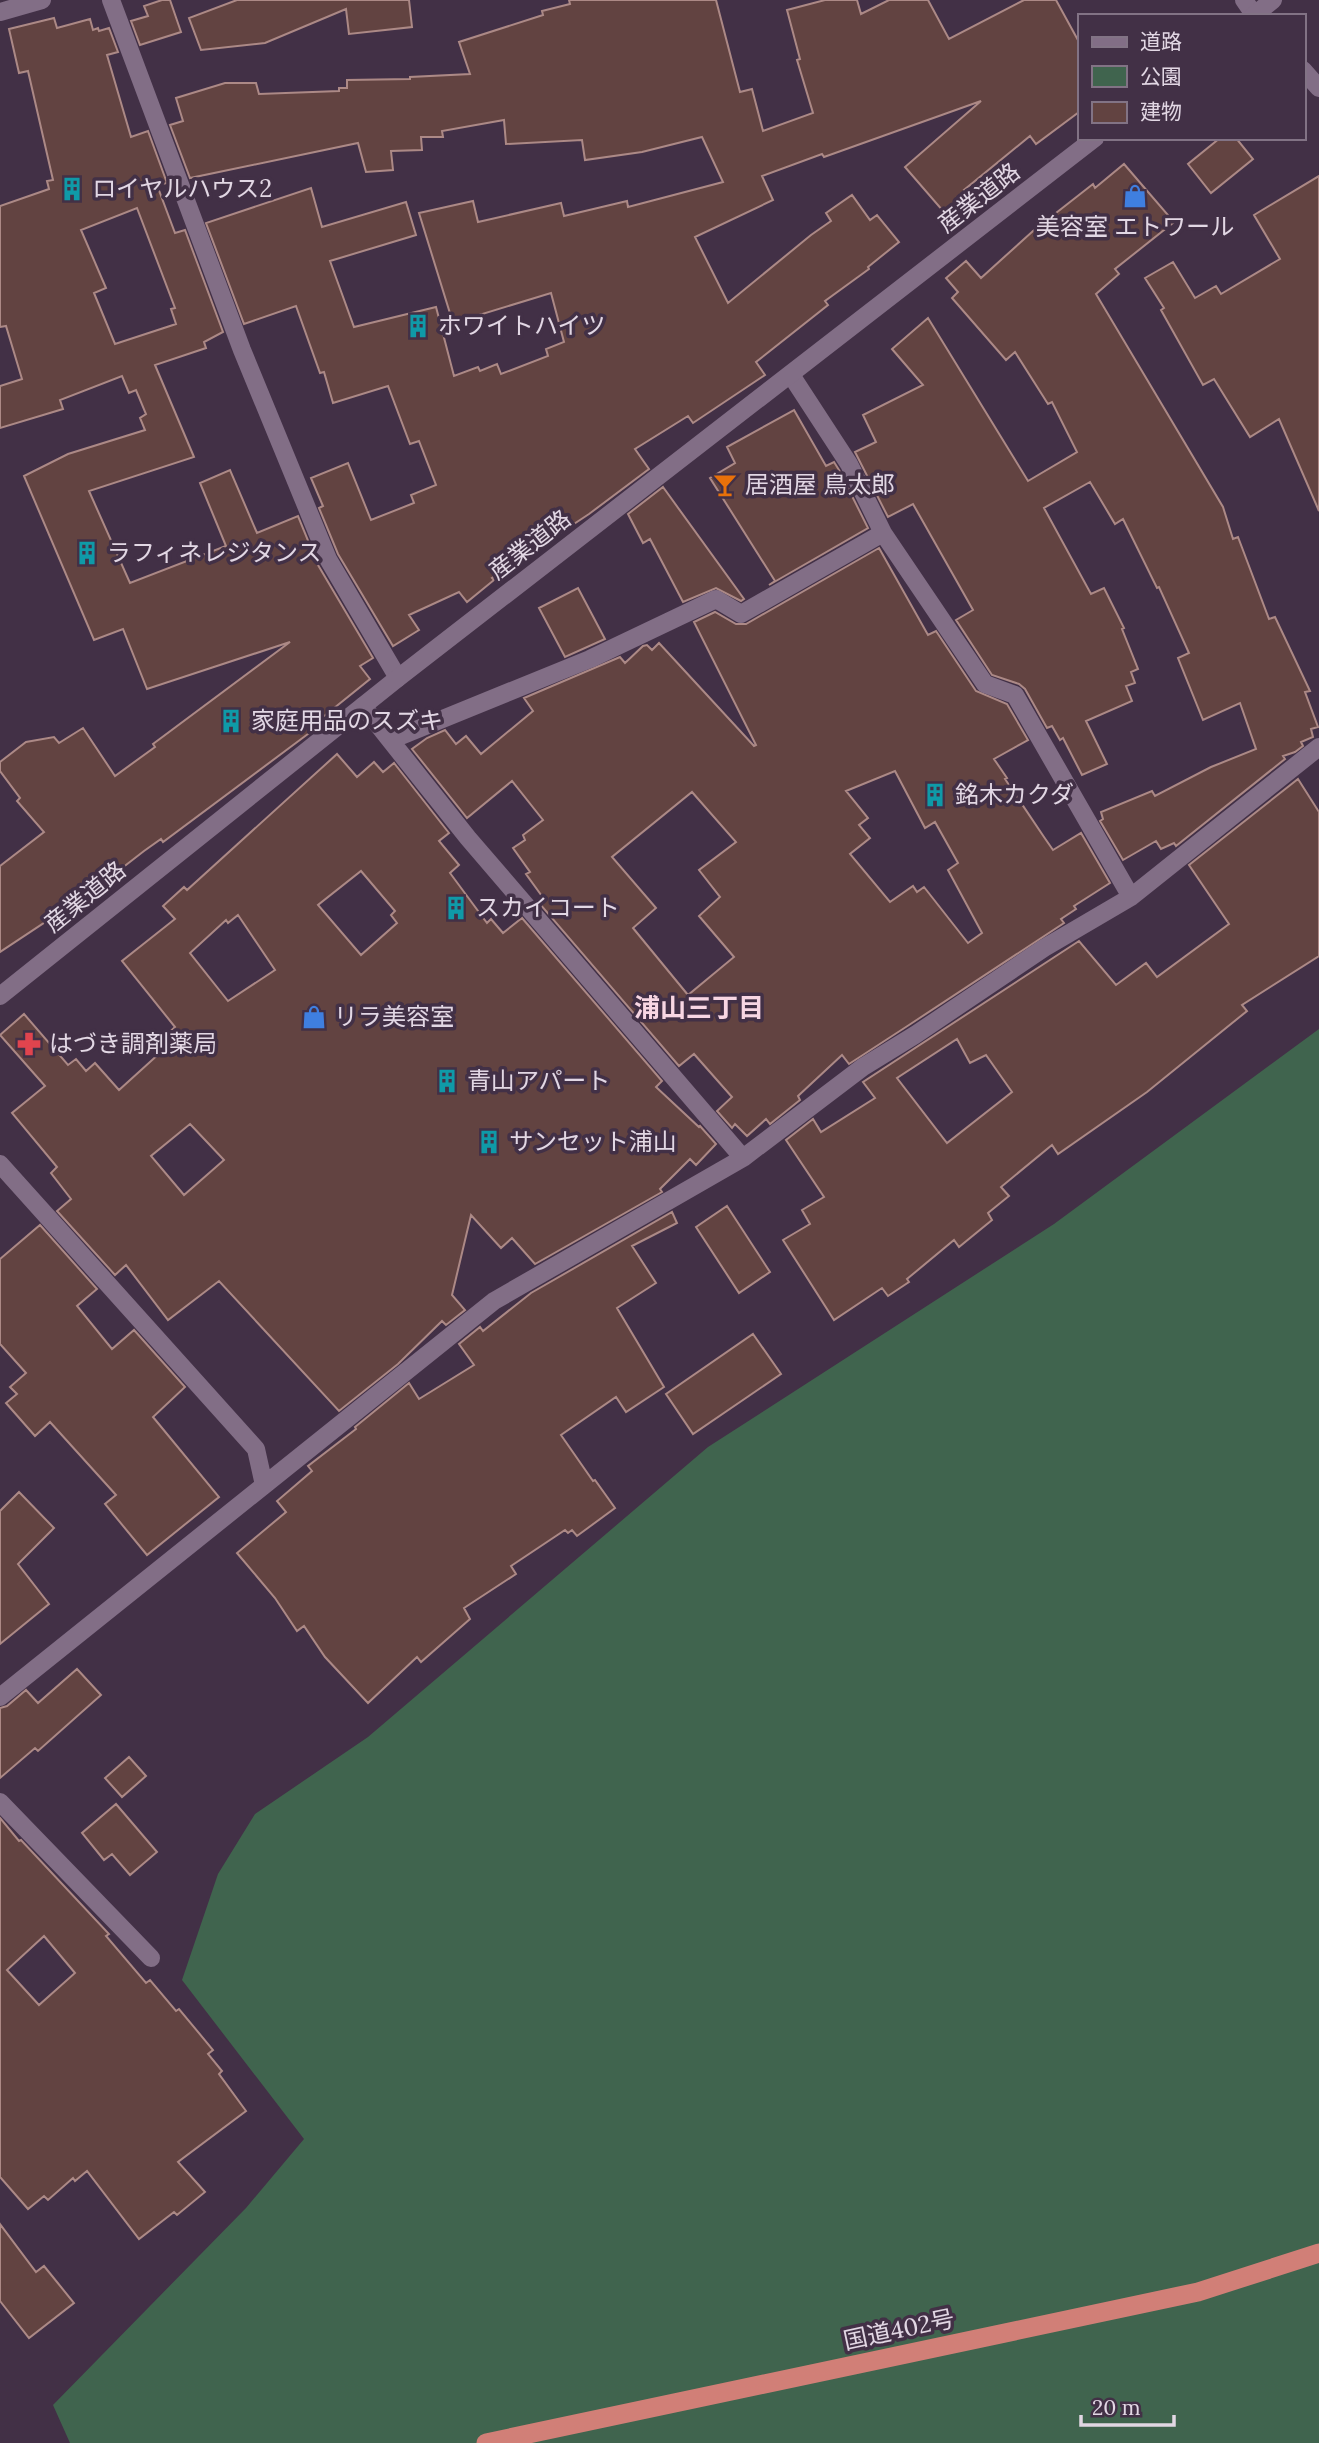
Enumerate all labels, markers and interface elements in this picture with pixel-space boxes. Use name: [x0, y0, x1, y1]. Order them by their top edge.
legend: [1078, 14, 1305, 140]
text: 道路: [1140, 28, 1182, 55]
text: 公園: [1140, 63, 1182, 90]
text: 建物: [1140, 98, 1182, 125]
street label: 産業道路: [931, 156, 1026, 239]
place label: ロイヤルハウス2: [92, 173, 272, 204]
building icon: ロイヤルハウス2: [58, 175, 86, 203]
shop icon: 美容室 エトワール: [1121, 182, 1149, 210]
place label: 美容室 エトワール: [1036, 211, 1234, 242]
place label: ホワイトハイツ: [438, 310, 606, 341]
building icon: ホワイトハイツ: [404, 312, 432, 340]
place label: 居酒屋 鳥太郎: [745, 469, 895, 500]
bar icon: 居酒屋 鳥太郎: [711, 471, 739, 499]
street label: 産業道路: [482, 503, 577, 586]
place label: ラフィネレジタンス: [107, 537, 322, 568]
building icon: ラフィネレジタンス: [73, 539, 101, 567]
place label: 家庭用品のスズキ: [251, 705, 443, 736]
building icon: 家庭用品のスズキ: [217, 707, 245, 735]
place label: 銘木カクダ: [955, 779, 1074, 810]
building icon: 銘木カクダ: [921, 781, 949, 809]
street label: 産業道路: [38, 854, 132, 939]
place label: スカイコート: [476, 892, 620, 923]
building icon: スカイコート: [442, 894, 470, 922]
district label: 浦山三丁目: [634, 991, 764, 1024]
place label: リラ美容室: [334, 1001, 454, 1032]
shop icon: リラ美容室: [300, 1003, 328, 1031]
place label: はづき調剤薬局: [49, 1028, 217, 1059]
pharmacy icon: はづき調剤薬局: [15, 1030, 43, 1058]
place label: 青山アパート: [467, 1065, 611, 1096]
building icon: 青山アパート: [433, 1067, 461, 1095]
place label: サンセット浦山: [509, 1126, 677, 1157]
building icon: サンセット浦山: [475, 1128, 503, 1156]
street label: 国道402号: [841, 2303, 957, 2356]
scale bar: [1081, 2384, 1174, 2428]
text: 20 m: [1092, 2394, 1141, 2421]

